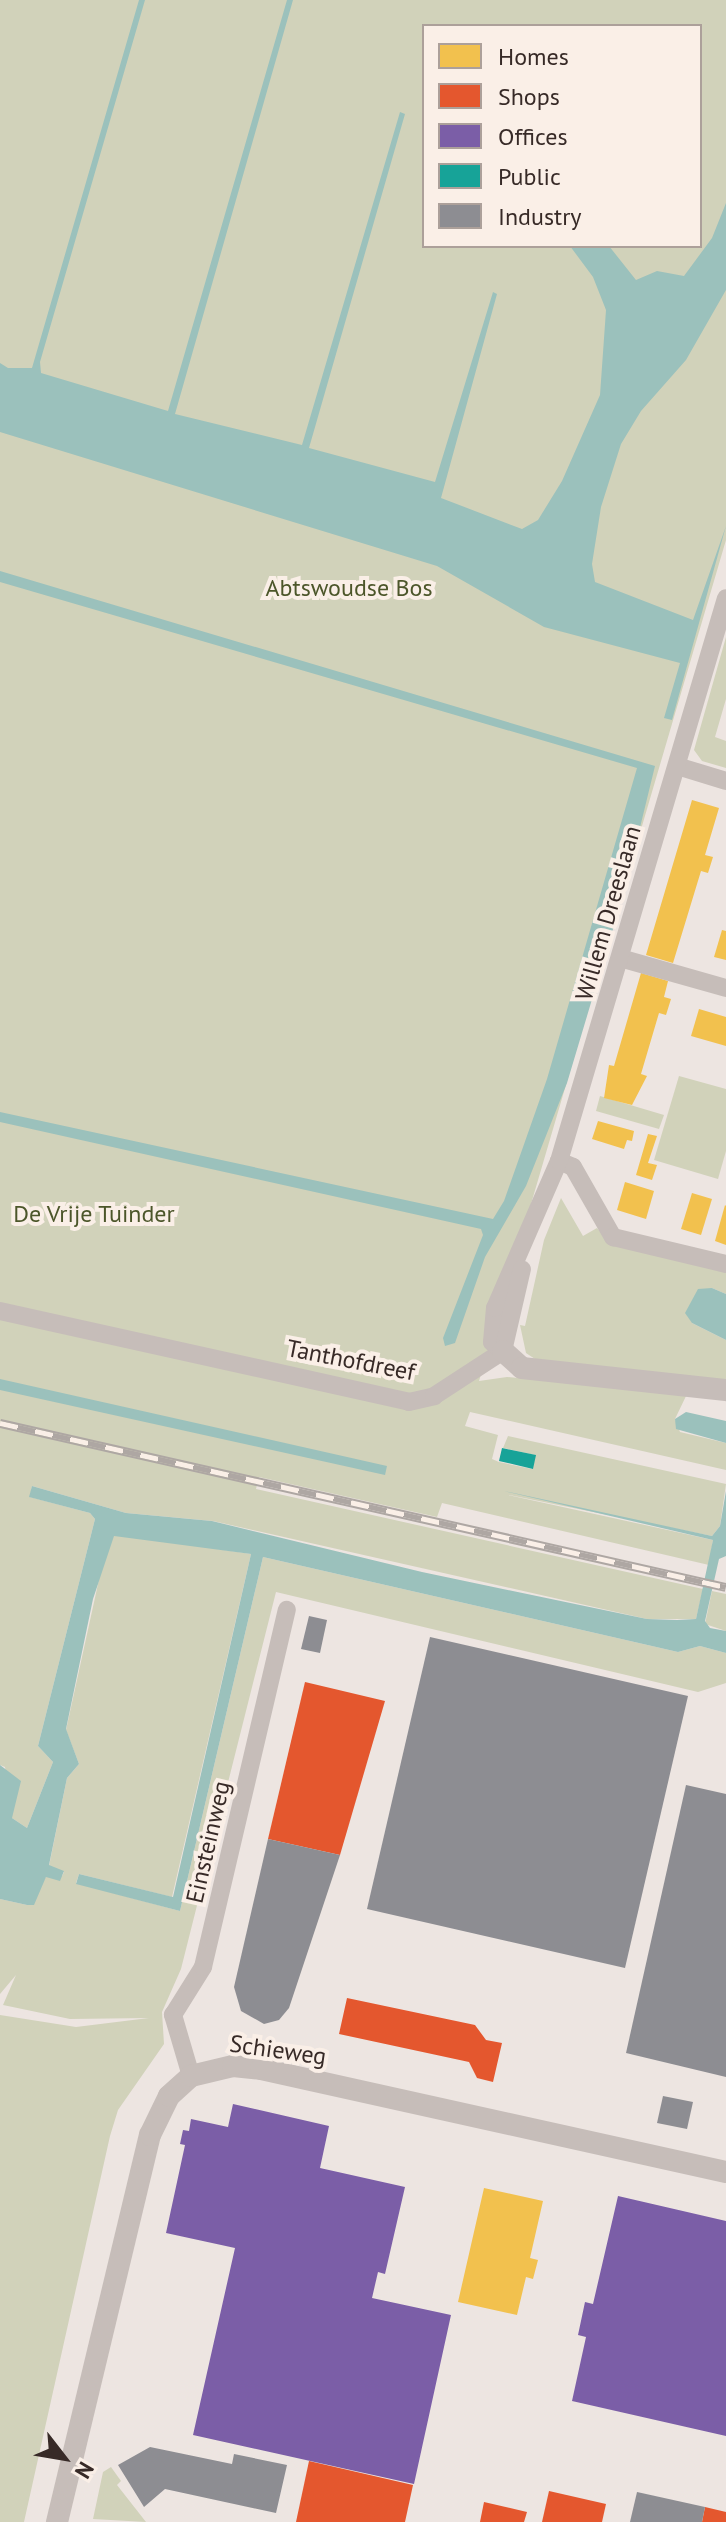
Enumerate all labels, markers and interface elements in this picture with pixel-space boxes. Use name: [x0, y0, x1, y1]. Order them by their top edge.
legend: [422, 24, 702, 248]
text: Homes: [498, 41, 569, 72]
text: Shops: [498, 81, 560, 112]
text: Offices: [498, 121, 568, 152]
text: Public: [498, 161, 561, 192]
text: Industry: [498, 201, 582, 232]
park label: Abtswoudse Bos: [265, 574, 433, 602]
street label: Willem Dreeslaan: [569, 822, 647, 1004]
park label: De Vrije Tuinder: [13, 1200, 175, 1228]
street label: Tanthofdreef: [284, 1333, 418, 1387]
street label: Einsteinweg: [180, 1778, 236, 1906]
street label: Schieweg: [228, 2029, 328, 2071]
north arrow: [24, 2418, 104, 2498]
text: N: [69, 2457, 100, 2484]

